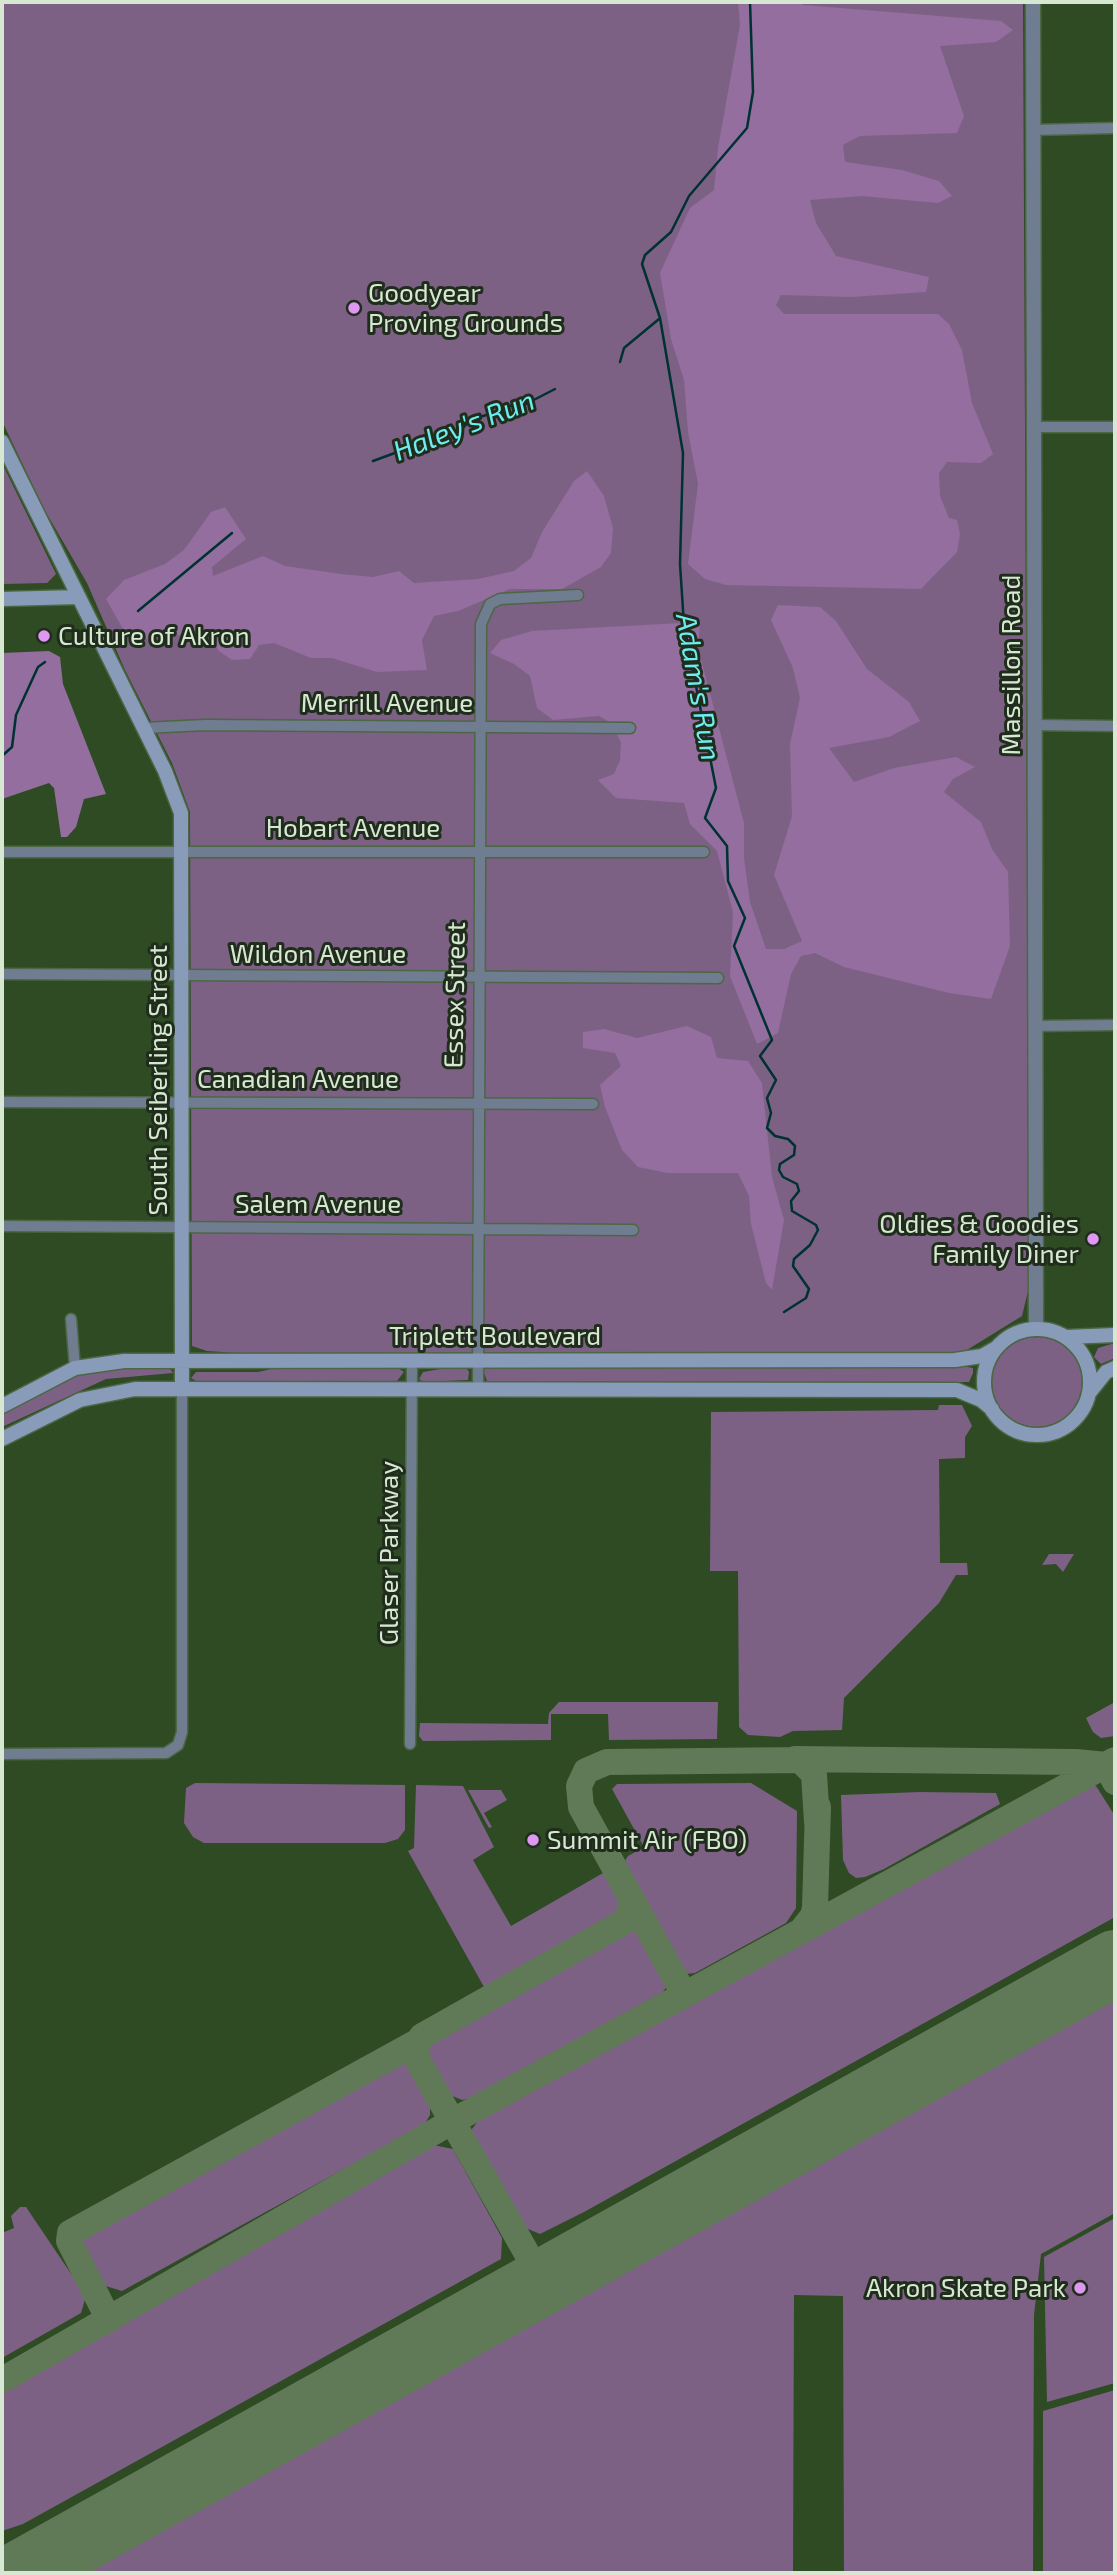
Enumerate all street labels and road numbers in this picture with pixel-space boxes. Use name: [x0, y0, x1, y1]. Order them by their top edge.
street label: Massillon Road: [995, 575, 1027, 755]
street label: Merrill Avenue: [301, 687, 473, 719]
street label: Hobart Avenue: [266, 812, 440, 844]
street label: Essex Street: [438, 921, 472, 1069]
street label: Wildon Avenue: [230, 938, 406, 970]
street label: South Seiberling Street: [142, 944, 174, 1216]
street label: Canadian Avenue: [197, 1063, 399, 1095]
street label: Salem Avenue: [235, 1188, 401, 1220]
street label: Triplett Boulevard: [389, 1320, 601, 1352]
street label: Glaser Parkway: [373, 1461, 405, 1645]

